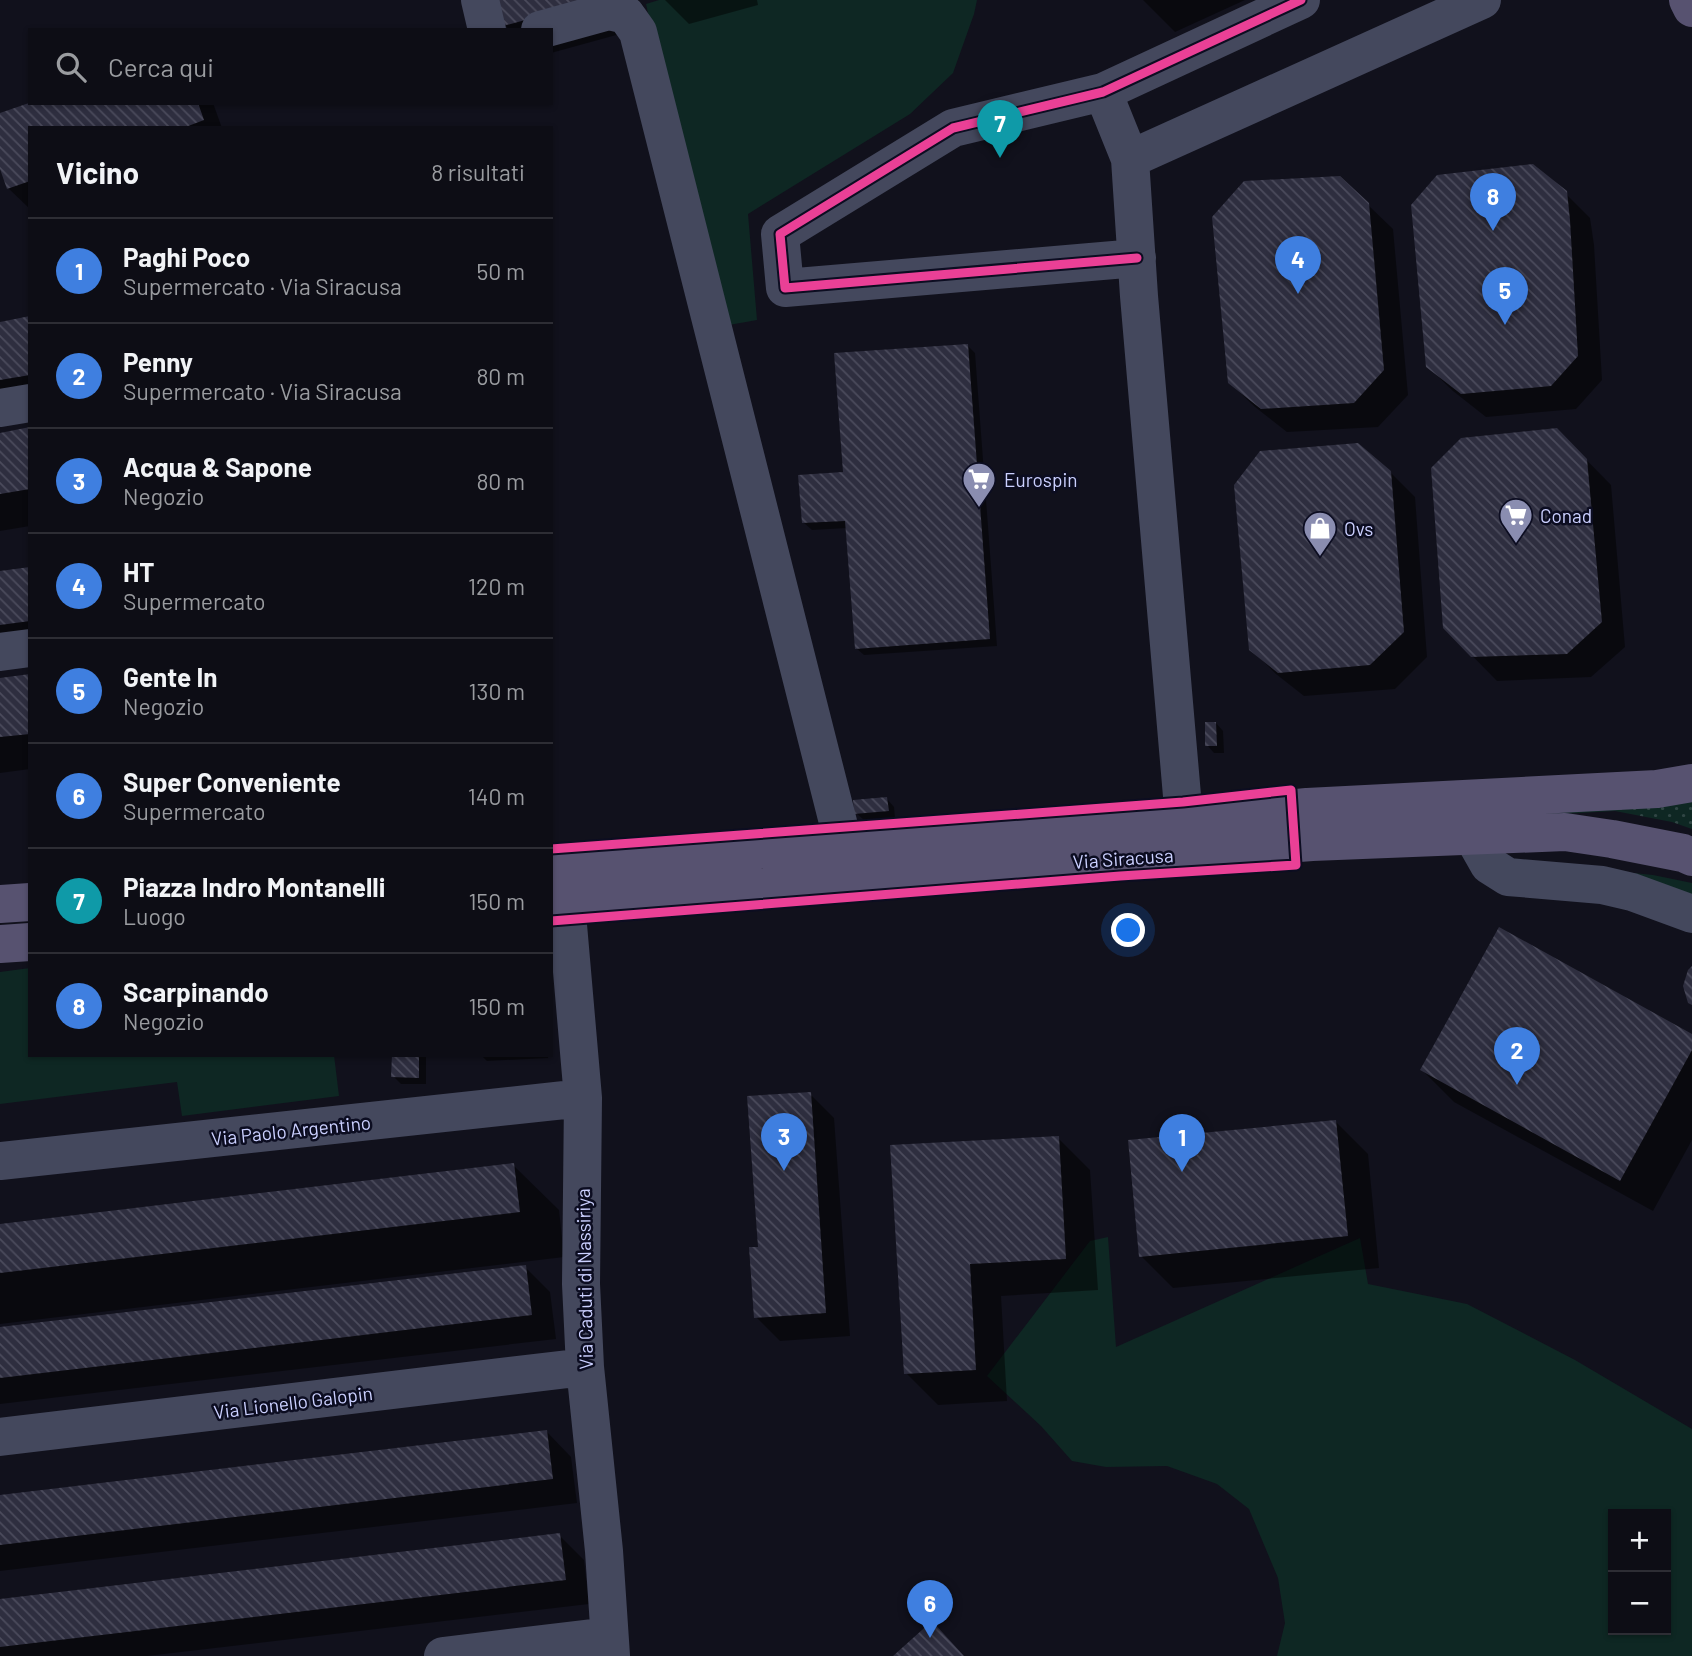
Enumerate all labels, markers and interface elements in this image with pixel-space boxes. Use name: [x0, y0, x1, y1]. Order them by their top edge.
search box: [28, 28, 553, 105]
icon: search: [52, 48, 90, 86]
text: Cerca qui: [108, 51, 214, 82]
pin: 7: [977, 100, 1023, 158]
text: Vicino: [56, 154, 139, 190]
text: 8 risultati: [431, 158, 525, 186]
pin: 8: [1470, 173, 1516, 231]
pin: 4: [1275, 236, 1321, 294]
text: Paghi Poco: [123, 241, 250, 272]
text: 1: [75, 257, 83, 285]
text: 50 m: [477, 257, 525, 285]
pin: 5: [1482, 267, 1528, 325]
text: Supermercato · Via Siracusa: [123, 272, 402, 300]
text: Penny: [123, 346, 193, 377]
text: 2: [73, 362, 85, 390]
text: 80 m: [476, 362, 525, 390]
text: Supermercato · Via Siracusa: [123, 377, 402, 405]
text: Acqua & Sapone: [123, 451, 312, 482]
supermarket icon: Eurospin: [960, 460, 998, 509]
text: 3: [73, 467, 85, 495]
text: 80 m: [476, 467, 525, 495]
place label: Eurospin: [1004, 468, 1078, 491]
text: Negozio: [123, 482, 204, 510]
supermarket icon: Conad: [1497, 496, 1535, 545]
place label: Conad: [1540, 504, 1592, 527]
shop icon: Ovs: [1301, 509, 1339, 558]
place label: Ovs: [1344, 517, 1373, 540]
text: HT: [123, 556, 155, 587]
text: 4: [72, 572, 86, 600]
text: 120 m: [468, 572, 525, 600]
text: Supermercato: [123, 587, 266, 615]
text: Gente In: [123, 661, 217, 692]
text: 5: [73, 677, 85, 705]
text: 130 m: [468, 677, 525, 705]
text: Negozio: [123, 692, 204, 720]
text: Super Conveniente: [123, 766, 341, 797]
text: 6: [73, 782, 85, 810]
text: 140 m: [468, 782, 525, 810]
text: Supermercato: [123, 797, 266, 825]
street label: Via Siracusa: [1072, 843, 1174, 873]
text: Piazza Indro Montanelli: [123, 871, 385, 902]
text: 7: [73, 887, 85, 915]
text: 150 m: [469, 887, 525, 915]
text: Luogo: [123, 902, 186, 930]
your location: [1111, 913, 1145, 947]
text: Scarpinando: [123, 976, 269, 1007]
text: 8: [73, 992, 85, 1020]
text: 150 m: [469, 992, 525, 1020]
text: Negozio: [123, 1007, 204, 1035]
pin: 2: [1494, 1027, 1540, 1085]
street label: Via Paolo Argentino: [210, 1110, 372, 1150]
pin: 3: [761, 1113, 807, 1171]
pin: 1: [1159, 1114, 1205, 1172]
street label: Via Caduti di Nassiriya: [571, 1188, 597, 1370]
street label: Via Lionello Galopin: [212, 1381, 374, 1423]
map controls: [1608, 1509, 1671, 1635]
button: +: [1608, 1509, 1671, 1572]
button: −: [1608, 1572, 1671, 1635]
pin: 6: [907, 1580, 953, 1638]

